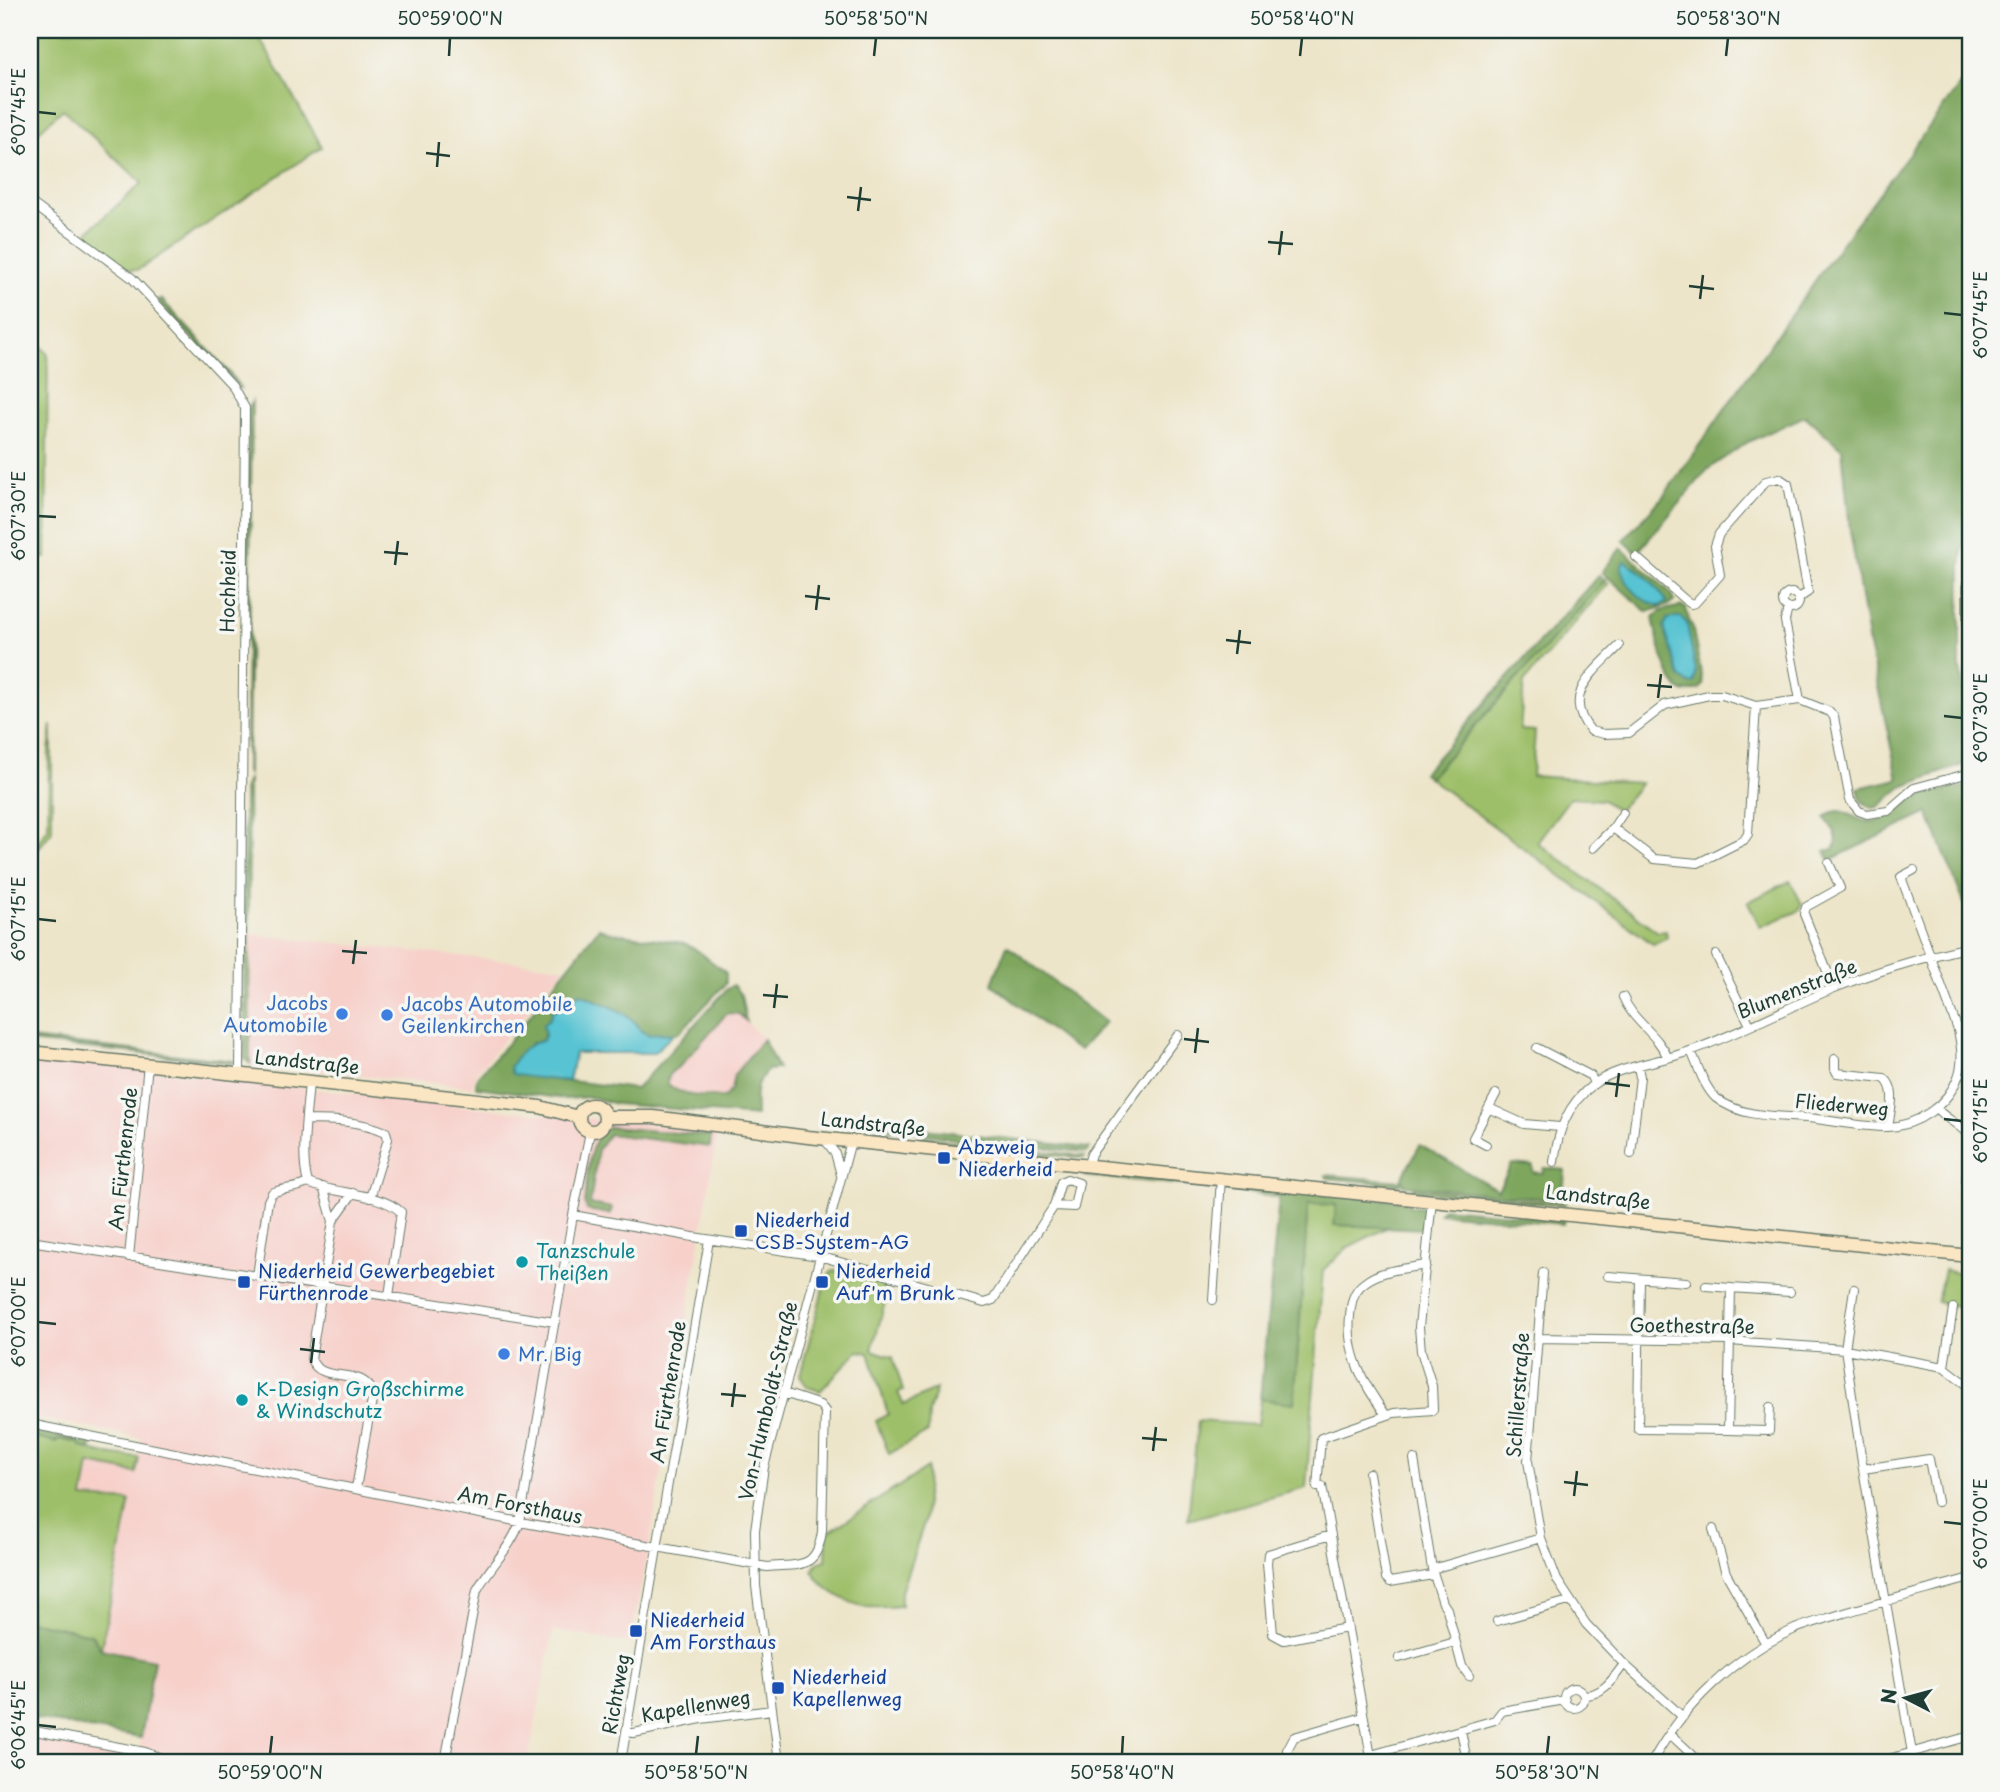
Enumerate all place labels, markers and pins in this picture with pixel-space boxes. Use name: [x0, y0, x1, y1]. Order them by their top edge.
place label: Jacobs Automobile: [223, 988, 328, 1038]
place label: Jacobs Automobile Geilenkirchen: [401, 989, 573, 1039]
marker: Jacobs Automobile: [334, 1006, 350, 1022]
marker: Jacobs Automobile Geilenkirchen: [379, 1007, 395, 1023]
place label: Abzweig Niederheid: [958, 1132, 1053, 1182]
marker: Abzweig Niederheid: [936, 1150, 952, 1166]
place label: Niederheid CSB-System-AG: [755, 1205, 909, 1255]
marker: Niederheid CSB-System-AG: [733, 1223, 749, 1239]
place label: Tanzschule Theißen: [536, 1236, 635, 1286]
marker: Tanzschule Theißen: [514, 1254, 530, 1270]
place label: Niederheid Gewerbegebiet Fürthenrode: [258, 1256, 495, 1306]
place label: Niederheid Auf'm Brunk: [836, 1256, 956, 1306]
marker: Niederheid Gewerbegebiet Fürthenrode: [236, 1274, 252, 1290]
marker: Niederheid Auf'm Brunk: [814, 1274, 830, 1290]
place label: Mr. Big: [518, 1339, 582, 1367]
marker: Mr. Big: [496, 1346, 512, 1362]
place label: K-Design Großschirme & Windschutz: [256, 1374, 464, 1424]
marker: K-Design Großschirme & Windschutz: [234, 1392, 250, 1408]
place label: Niederheid Am Forsthaus: [650, 1605, 776, 1655]
marker: Niederheid Am Forsthaus: [628, 1623, 644, 1639]
place label: Niederheid Kapellenweg: [792, 1662, 902, 1712]
marker: Niederheid Kapellenweg: [770, 1680, 786, 1696]

